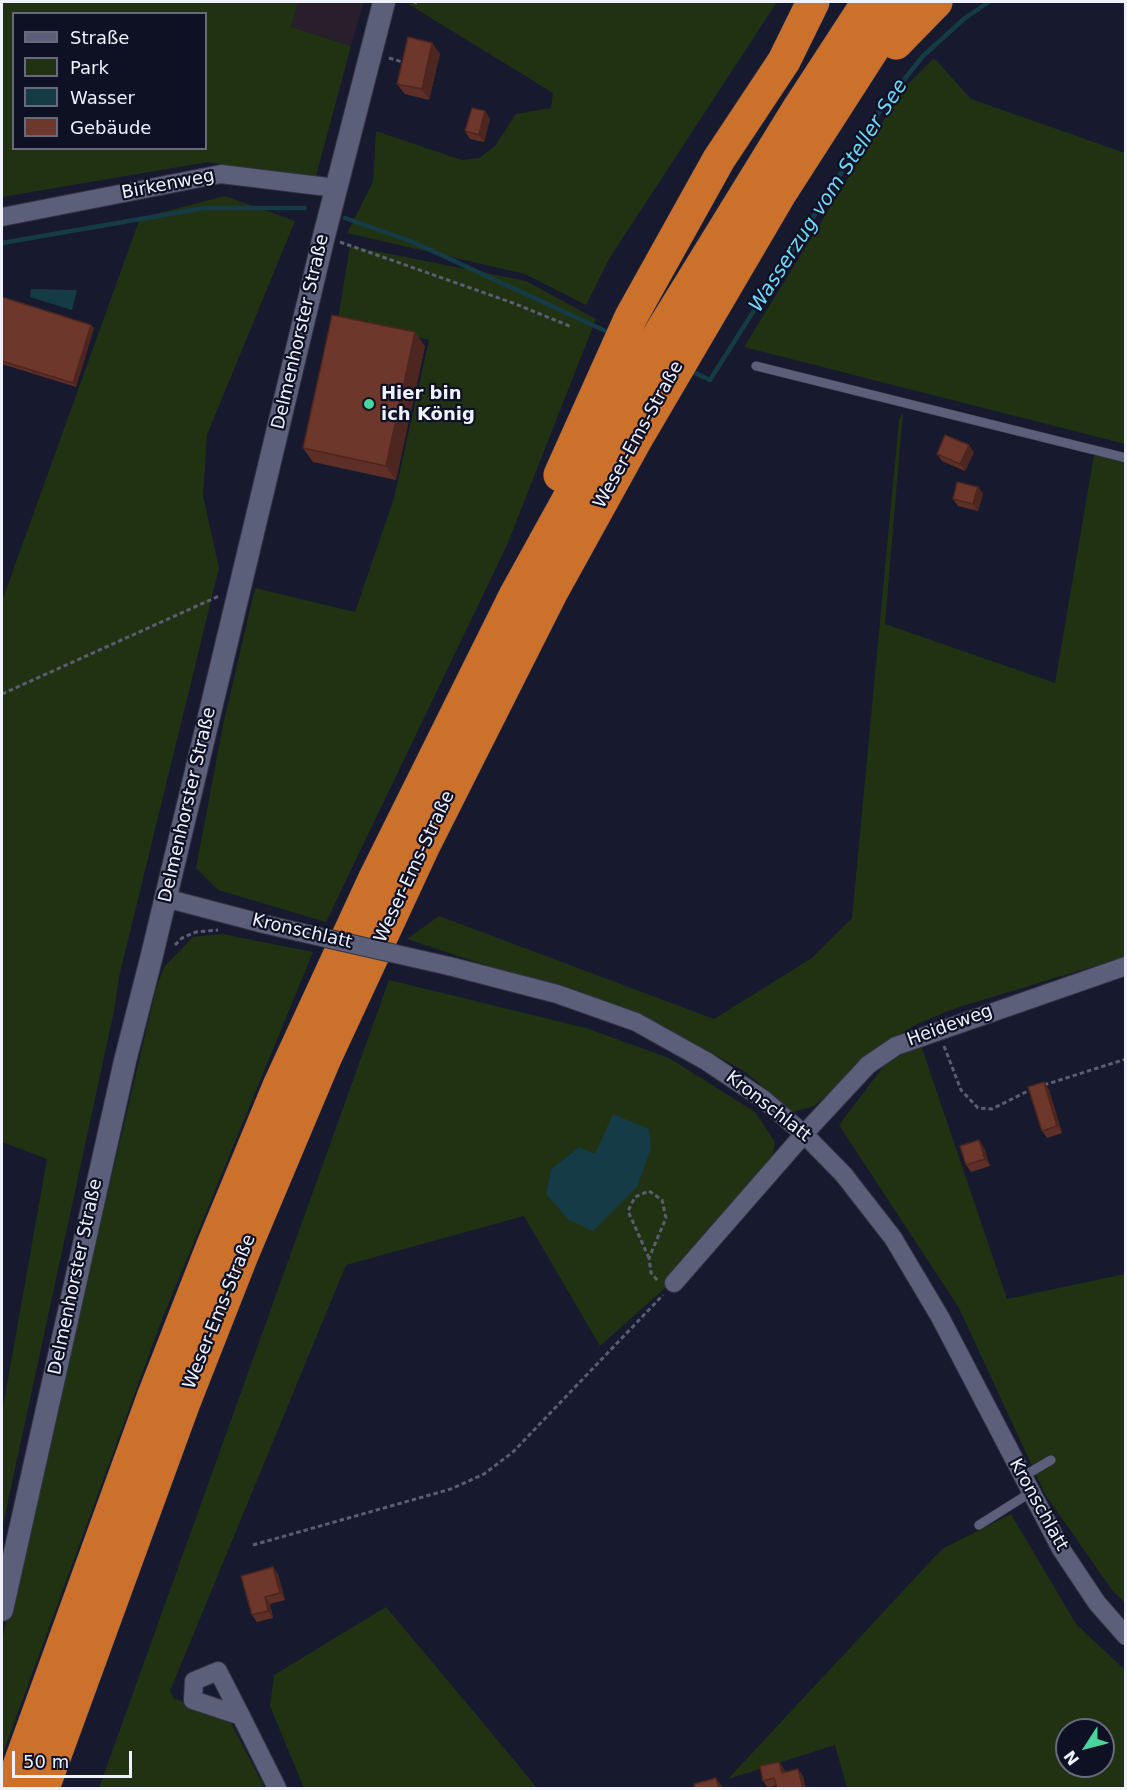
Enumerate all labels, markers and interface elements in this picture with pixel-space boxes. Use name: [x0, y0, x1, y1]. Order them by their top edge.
legend: [12, 12, 207, 150]
text: Straße: [70, 27, 129, 48]
text: Park: [70, 57, 109, 78]
water label: Wasserzug vom Steller See: [745, 75, 913, 317]
text: Wasser: [70, 87, 135, 108]
text: Gebäude: [70, 117, 151, 138]
street label: Birkenweg: [120, 165, 216, 205]
street label: Delmenhorster Straße: [268, 232, 334, 432]
street label: Weser-Ems-Straße: [590, 358, 688, 512]
place label: Hier bin ich König: [381, 383, 475, 426]
marker: Hier bin ich König: [362, 397, 376, 411]
street label: Delmenhorster Straße: [155, 705, 221, 905]
street label: Weser-Ems-Straße: [370, 788, 460, 946]
street label: Kronschlatt: [250, 910, 354, 954]
street label: Heideweg: [904, 1001, 996, 1051]
street label: Kronschlatt: [721, 1067, 815, 1147]
street label: Delmenhorster Straße: [45, 1177, 107, 1377]
street label: Weser-Ems-Straße: [179, 1231, 261, 1393]
street label: Kronschlatt: [1004, 1455, 1072, 1555]
north arrow: [1055, 1718, 1115, 1778]
scale bar: [15, 1739, 135, 1777]
text: N: [1060, 1747, 1083, 1769]
text: 50 m: [23, 1751, 69, 1772]

